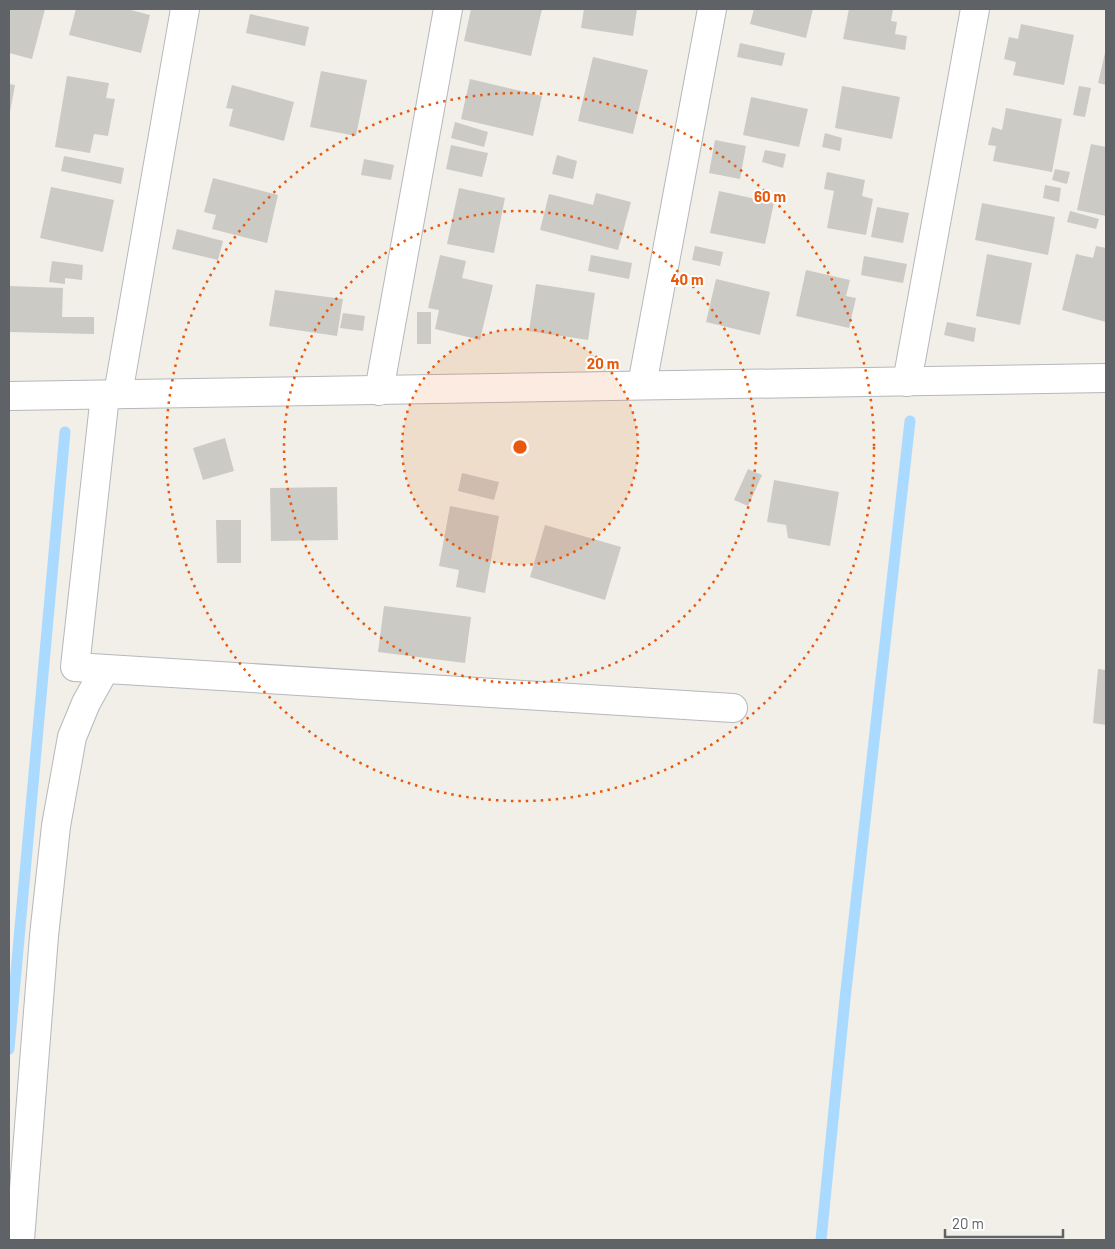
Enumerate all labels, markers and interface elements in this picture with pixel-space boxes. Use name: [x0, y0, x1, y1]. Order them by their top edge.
text: 60 m: [754, 187, 786, 205]
text: 40 m: [670, 270, 704, 288]
text: 20 m: [587, 354, 619, 372]
centre of rings: [511, 438, 529, 456]
scale bar: [945, 1206, 1062, 1238]
text: 20 m: [952, 1214, 984, 1232]

